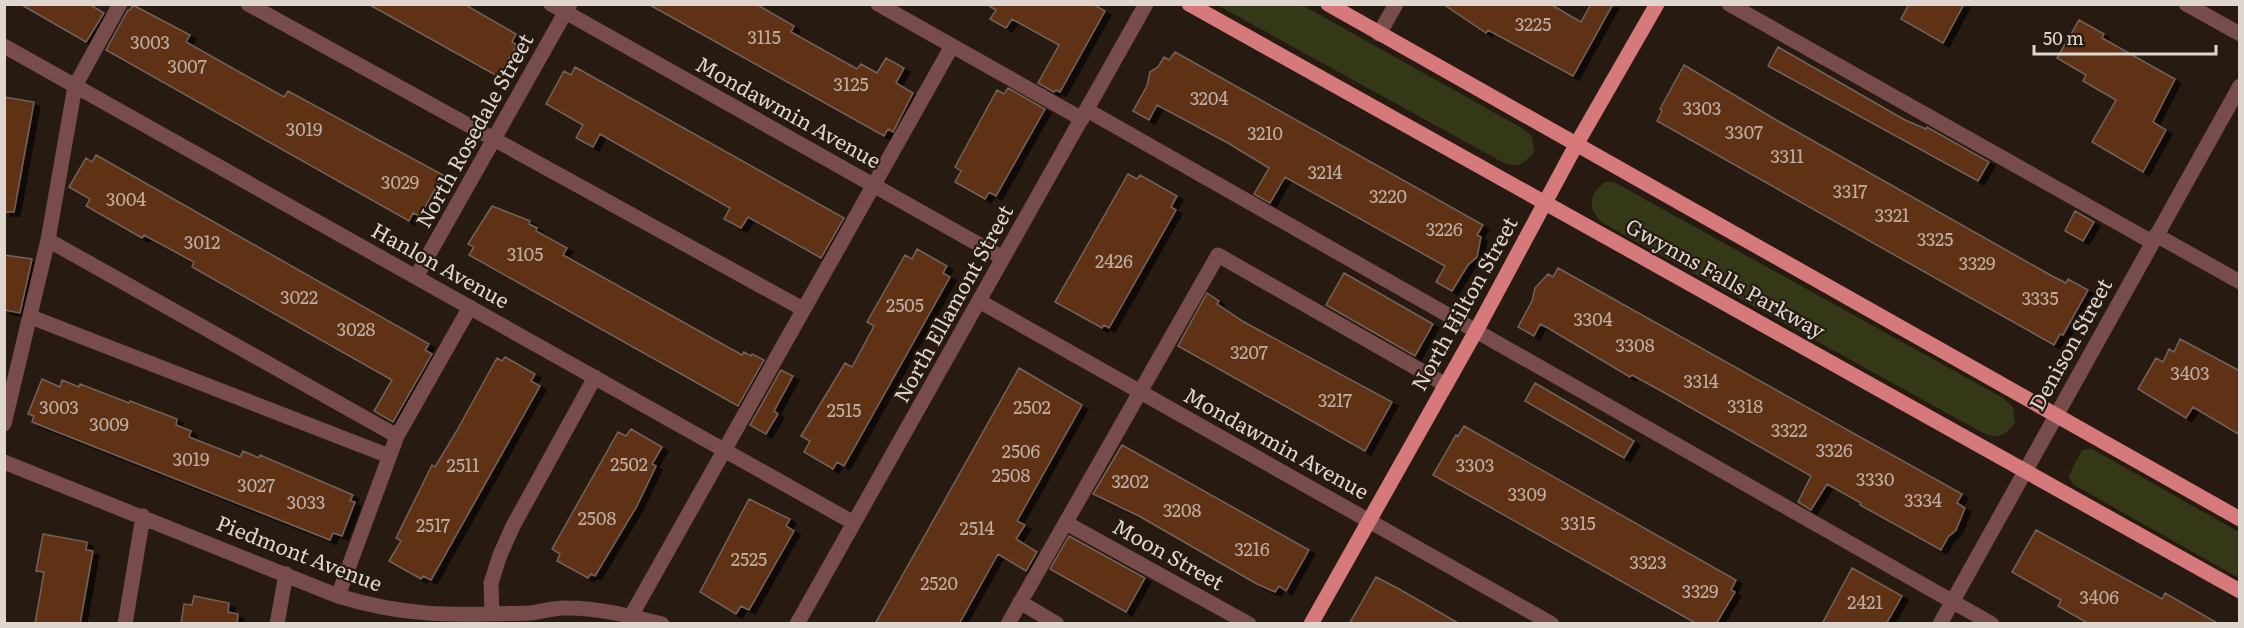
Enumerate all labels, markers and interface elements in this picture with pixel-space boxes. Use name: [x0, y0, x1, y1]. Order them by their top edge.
house number: 3225: [1515, 10, 1551, 37]
scale bar: [2034, 18, 2216, 56]
house number: 3115: [747, 23, 781, 50]
text: 50 m: [2043, 24, 2084, 51]
street label: North Rosedale Street: [406, 26, 540, 233]
house number: 3003: [130, 28, 170, 55]
street label: Mondawmin Avenue: [691, 47, 887, 175]
house number: 3007: [167, 52, 207, 79]
house number: 3125: [833, 70, 869, 97]
house number: 3204: [1190, 84, 1228, 111]
house number: 3303: [1683, 94, 1721, 121]
house number: 3019: [286, 115, 322, 142]
house number: 3307: [1725, 118, 1763, 145]
house number: 3210: [1247, 119, 1283, 146]
house number: 3311: [1770, 142, 1804, 169]
house number: 3214: [1308, 158, 1343, 185]
house number: 3029: [381, 168, 419, 195]
house number: 3317: [1833, 177, 1867, 204]
house number: 3220: [1369, 182, 1407, 209]
house number: 3004: [106, 185, 146, 212]
street label: North Ellamont Street: [884, 198, 1019, 407]
house number: 3321: [1875, 201, 1909, 228]
street label: North Hilton Street: [1402, 209, 1524, 396]
street label: Gwynns Falls Parkway: [1621, 209, 1832, 345]
street label: Hanlon Avenue: [367, 213, 516, 315]
house number: 3226: [1425, 215, 1463, 242]
house number: 3325: [1917, 225, 1953, 252]
house number: 3012: [184, 228, 220, 255]
house number: 3105: [507, 240, 543, 267]
house number: 2426: [1095, 247, 1133, 274]
house number: 3329: [1959, 249, 1995, 276]
street label: Denison Street: [2020, 271, 2118, 416]
house number: 3022: [280, 283, 318, 310]
house number: 3335: [2021, 284, 2059, 311]
house number: 2505: [886, 291, 924, 318]
house number: 3304: [1573, 305, 1613, 332]
house number: 3028: [336, 315, 376, 342]
house number: 3308: [1615, 331, 1655, 358]
house number: 3207: [1230, 338, 1268, 365]
house number: 3403: [2170, 359, 2210, 386]
house number: 3314: [1683, 367, 1719, 394]
street label: Mondawmin Avenue: [1179, 378, 1375, 506]
house number: 3217: [1318, 386, 1352, 413]
house number: 3318: [1727, 392, 1763, 419]
house number: 3003: [39, 393, 79, 420]
house number: 2502: [1013, 393, 1051, 420]
house number: 2515: [827, 396, 861, 423]
house number: 3009: [89, 410, 129, 437]
house number: 3322: [1771, 416, 1807, 443]
house number: 3326: [1815, 436, 1853, 463]
house number: 2506: [1002, 437, 1041, 464]
house number: 3019: [173, 445, 209, 472]
house number: 2502: [610, 450, 648, 477]
house number: 2511: [447, 451, 479, 478]
house number: 3303: [1456, 451, 1494, 478]
house number: 2508: [992, 461, 1030, 488]
house number: 3330: [1856, 465, 1894, 492]
house number: 3202: [1111, 467, 1149, 494]
house number: 3027: [237, 471, 275, 498]
house number: 3309: [1508, 480, 1546, 507]
house number: 3334: [1904, 486, 1942, 513]
house number: 3033: [287, 488, 325, 515]
house number: 3208: [1163, 496, 1201, 523]
house number: 2508: [578, 504, 616, 531]
street label: Piedmont Avenue: [213, 506, 387, 598]
street label: Moon Street: [1108, 509, 1231, 596]
house number: 3315: [1560, 509, 1596, 536]
house number: 2517: [416, 511, 450, 538]
house number: 2514: [960, 514, 994, 541]
house number: 3216: [1234, 535, 1270, 562]
house number: 2525: [731, 545, 767, 572]
house number: 3323: [1629, 548, 1667, 575]
house number: 2520: [920, 569, 958, 596]
house number: 3329: [1682, 577, 1718, 604]
house number: 3406: [2079, 583, 2119, 610]
house number: 2421: [1847, 588, 1883, 615]

